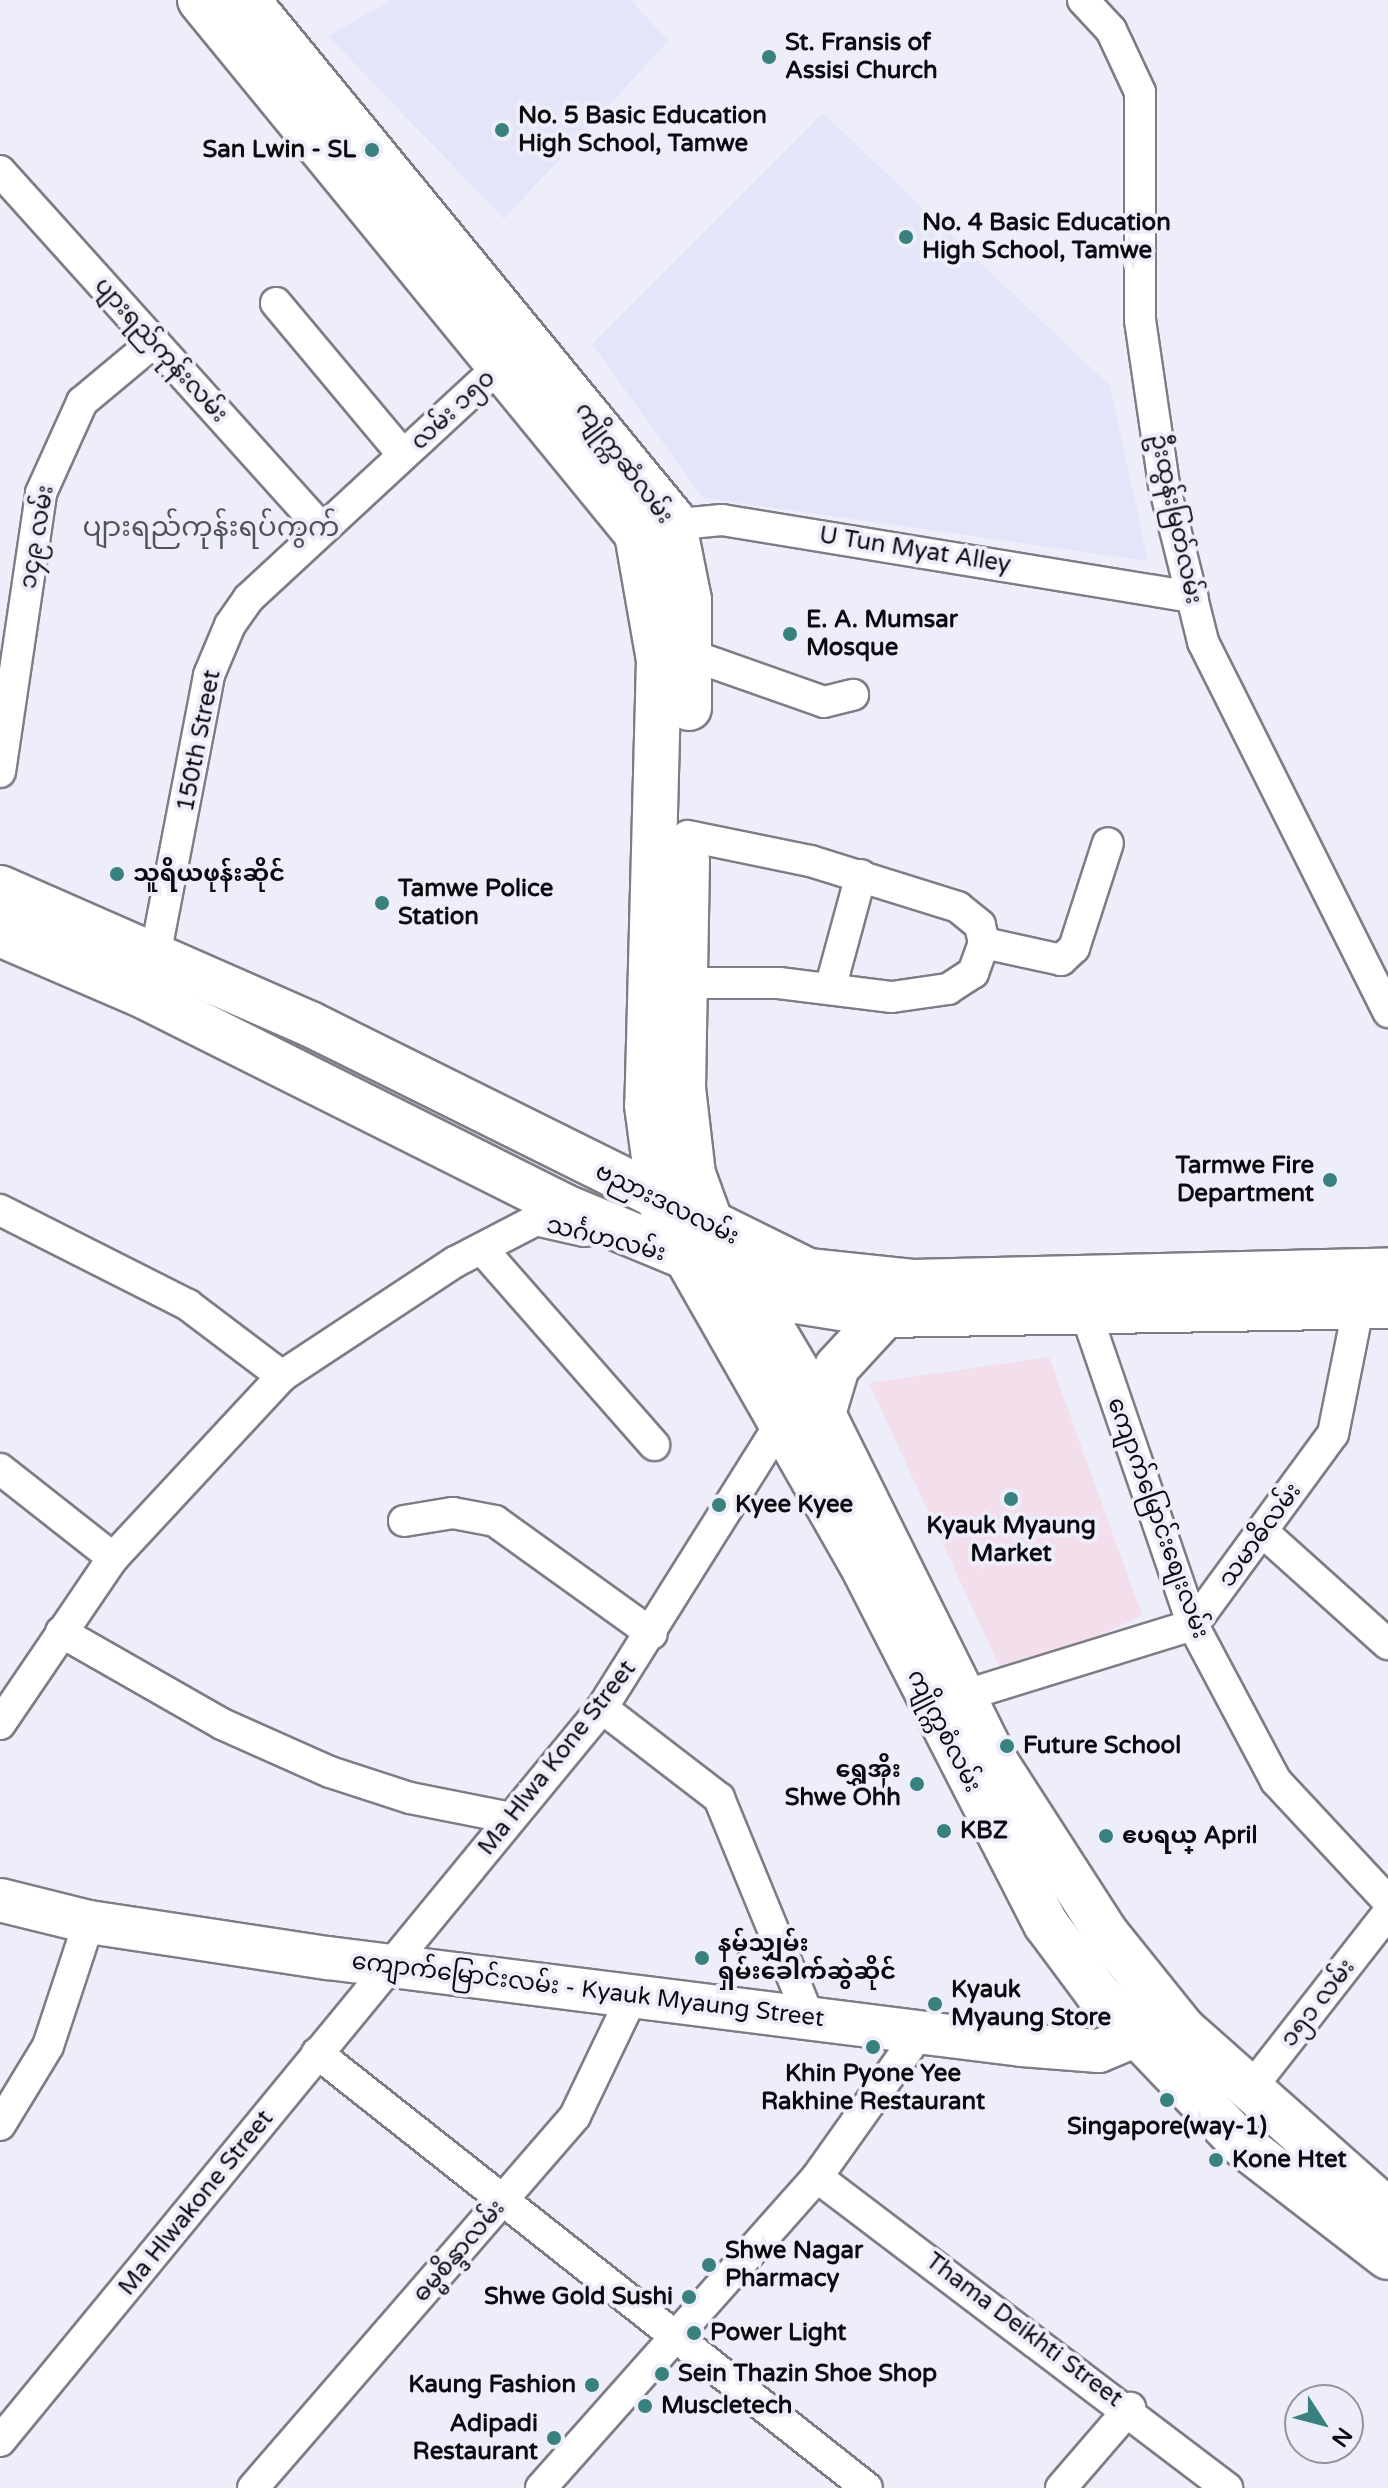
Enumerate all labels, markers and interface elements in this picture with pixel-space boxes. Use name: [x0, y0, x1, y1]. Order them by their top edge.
place label: St. Fransis of Assisi Church: [785, 29, 938, 85]
marker: St. Fransis of Assisi Church: [760, 48, 778, 66]
place label: No. 5 Basic Education High School, Tamwe: [518, 102, 767, 158]
marker: No. 5 Basic Education High School, Tamwe: [493, 121, 511, 139]
place label: San Lwin - SL: [203, 136, 356, 164]
marker: San Lwin - SL: [363, 141, 381, 159]
place label: No. 4 Basic Education High School, Tamwe: [922, 209, 1171, 265]
marker: No. 4 Basic Education High School, Tamwe: [897, 228, 915, 246]
street label: ပျားရည်ကုန်းလမ်း: [88, 272, 234, 428]
street label: လမ်း ၁၅၀: [405, 364, 501, 456]
street label: ကျိုက္ကဆံလမ်း: [569, 396, 679, 530]
street label: ဦးထွန်းမြတ်လမ်း: [1144, 431, 1208, 607]
street label: ၁၄၉ လမ်း: [14, 483, 60, 591]
district label: ပျားရည်ကုန်းရပ်ကွက်: [82, 510, 340, 544]
street label: U Tun Myat Alley: [817, 521, 1013, 579]
place label: E. A. Mumsar Mosque: [806, 606, 958, 662]
marker: E. A. Mumsar Mosque: [781, 625, 799, 643]
street label: 150th Street: [171, 668, 227, 814]
place label: သူရိယဖုန်းဆိုင်: [133, 860, 285, 888]
marker: သူရိယဖုန်းဆိုင်: [108, 865, 126, 883]
place label: Tamwe Police Station: [398, 875, 553, 931]
marker: Tamwe Police Station: [373, 894, 391, 912]
place label: Tarmwe Fire Department: [1175, 1152, 1314, 1208]
street label: ဗညားဒလလမ်း: [591, 1157, 743, 1251]
marker: Tarmwe Fire Department: [1321, 1171, 1339, 1189]
street label: သင်္ဂဟလမ်း: [544, 1210, 668, 1268]
street label: ကျောက်မြောင်းစျေးလမ်း: [1101, 1394, 1215, 1642]
street label: သမာဓိလမ်း: [1213, 1477, 1307, 1593]
marker: Kyauk Myaung Market: [1002, 1490, 1020, 1508]
place label: Kyee Kyee: [735, 1491, 853, 1519]
marker: Kyee Kyee: [710, 1496, 728, 1514]
place label: Kyauk Myaung Market: [926, 1512, 1096, 1568]
street label: Ma Hlwa Kone Street: [472, 1655, 642, 1861]
street label: ကျိုက္ကစံလမ်း: [901, 1665, 987, 1797]
place label: Future School: [1023, 1732, 1181, 1760]
marker: Future School: [998, 1737, 1016, 1755]
place label: ရွှေအိုး Shwe Ohh: [785, 1756, 901, 1812]
marker: ရွှေအိုး Shwe Ohh: [908, 1775, 926, 1793]
place label: KBZ: [960, 1817, 1008, 1845]
marker: KBZ: [935, 1822, 953, 1840]
place label: ဧပရယ္ April: [1122, 1822, 1258, 1850]
marker: ဧပရယ္ April: [1097, 1827, 1115, 1845]
place label: နမ့်သျှမ်း ရှမ်းခေါက်ဆွဲဆိုင်: [718, 1930, 896, 1986]
street label: ကျောက်မြောင်းလမ်း - Kyauk Myaung Street: [350, 1947, 826, 2033]
marker: နမ့်သျှမ်း ရှမ်းခေါက်ဆွဲဆိုင်: [693, 1949, 711, 1967]
street label: ၁၅၁ လမ်း: [1275, 1953, 1361, 2053]
place label: Kyauk Myaung Store: [951, 1976, 1111, 2032]
marker: Kyauk Myaung Store: [926, 1995, 944, 2013]
marker: Khin Pyone Yee Rakhine Restaurant: [864, 2038, 882, 2056]
place label: Khin Pyone Yee Rakhine Restaurant: [761, 2060, 985, 2116]
marker: Singapore(way-1): [1158, 2091, 1176, 2109]
street label: Ma Hlwakone Street: [113, 2105, 279, 2301]
place label: Singapore(way-1): [1067, 2113, 1267, 2141]
place label: Kone Htet: [1232, 2146, 1347, 2174]
marker: Kone Htet: [1207, 2151, 1225, 2169]
street label: ဓမ္မစိန္ဒာလမ်း: [407, 2194, 511, 2308]
place label: Shwe Nagar Pharmacy: [725, 2237, 863, 2293]
street label: Thama Deikhti Street: [920, 2247, 1128, 2413]
marker: Shwe Nagar Pharmacy: [700, 2256, 718, 2274]
place label: Shwe Gold Sushi: [484, 2283, 673, 2311]
marker: Shwe Gold Sushi: [680, 2288, 698, 2306]
place label: Power Light: [710, 2319, 847, 2347]
marker: Power Light: [685, 2324, 703, 2342]
place label: Sein Thazin Shoe Shop: [678, 2360, 937, 2388]
marker: Sein Thazin Shoe Shop: [653, 2365, 671, 2383]
place label: Kaung Fashion: [408, 2371, 576, 2399]
marker: Kaung Fashion: [583, 2376, 601, 2394]
north arrow: [1284, 2384, 1364, 2464]
place label: Muscletech: [661, 2392, 792, 2420]
marker: Muscletech: [636, 2397, 654, 2415]
place label: Adipadi Restaurant: [413, 2410, 538, 2466]
text: N: [1326, 2422, 1358, 2452]
marker: Adipadi Restaurant: [545, 2429, 563, 2447]

